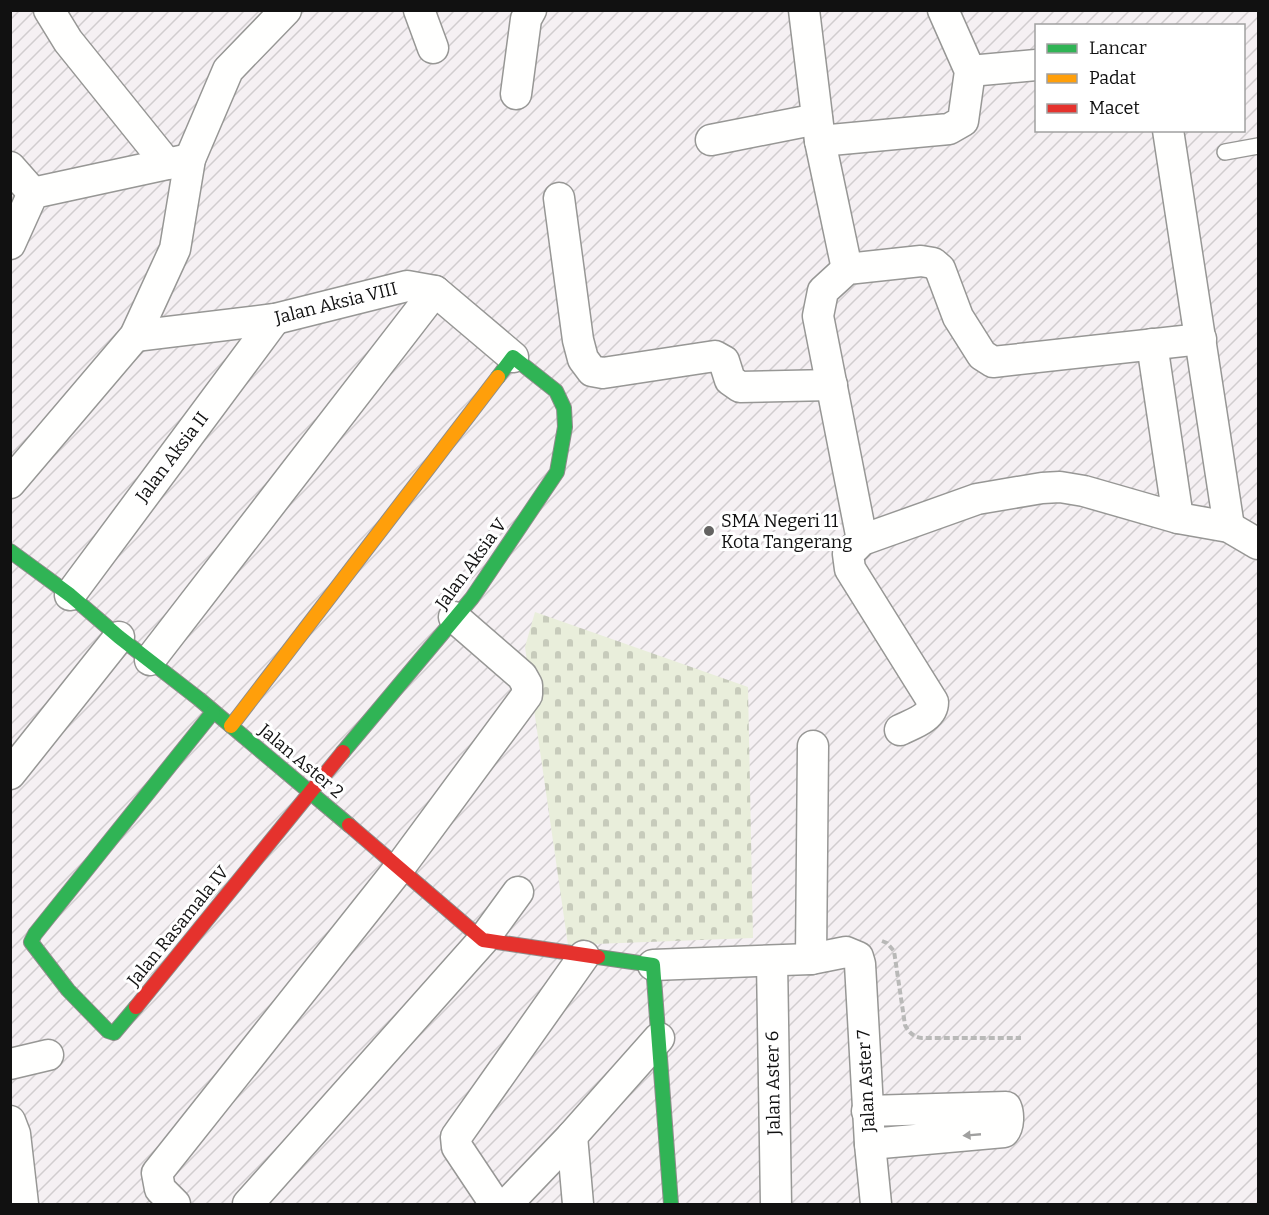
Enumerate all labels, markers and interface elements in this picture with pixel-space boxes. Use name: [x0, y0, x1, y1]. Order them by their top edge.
legend: [1035, 24, 1245, 132]
text: Lancar: [1089, 37, 1147, 59]
text: Padat: [1089, 67, 1136, 89]
text: Macet: [1089, 97, 1140, 119]
street label: Jalan Aksia VIII: [271, 277, 400, 329]
street label: Jalan Aksia II: [130, 408, 213, 507]
place label: SMA Negeri 11 Kota Tangerang: [721, 510, 852, 553]
street label: Jalan Aksia V: [430, 514, 512, 615]
marker: SMA Negeri 11 Kota Tangerang: [702, 524, 716, 538]
street label: Jalan Aster 2: [253, 719, 348, 803]
street label: Jalan Rasamala IV: [122, 861, 234, 992]
street label: Jalan Aster 7: [852, 1029, 880, 1134]
street label: Jalan Aster 6: [761, 1031, 785, 1136]
one-way arrow: [962, 1130, 981, 1139]

